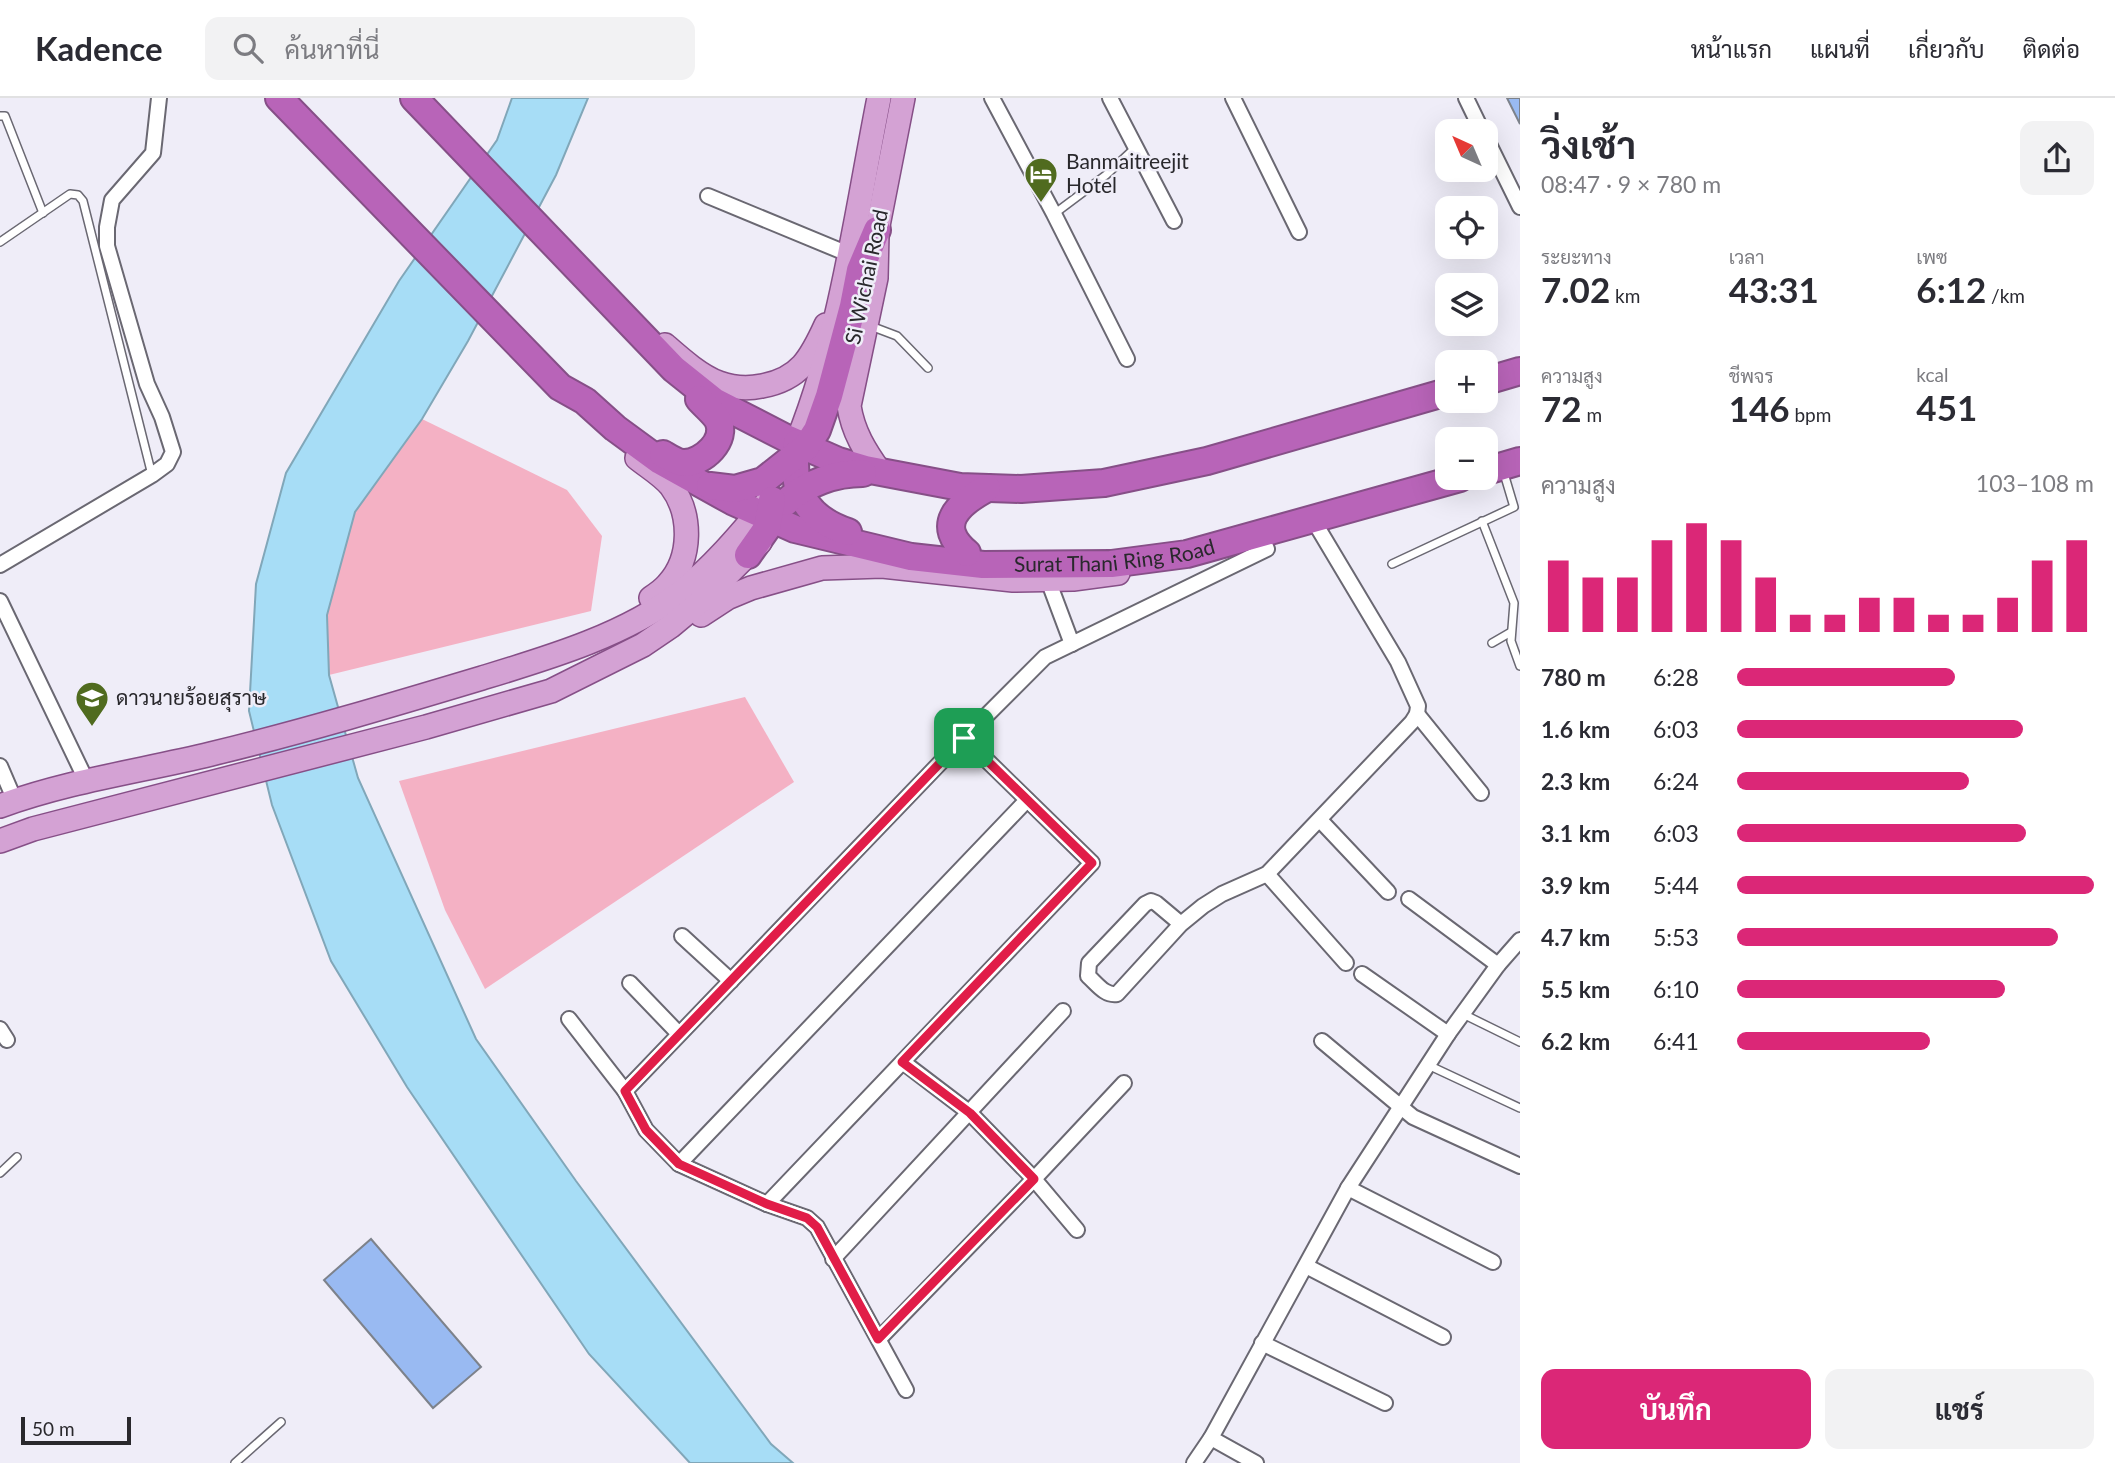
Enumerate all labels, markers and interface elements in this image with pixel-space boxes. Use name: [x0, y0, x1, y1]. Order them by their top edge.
search box: [205, 17, 695, 80]
text: Kadence: [35, 28, 163, 68]
icon: search: [229, 29, 267, 67]
text: ค้นหาที่นี่: [285, 33, 380, 65]
text: หน้าแรก: [1691, 34, 1772, 63]
text: แผนที่: [1810, 34, 1870, 63]
text: เกี่ยวกับ: [1908, 34, 1985, 63]
text: ติดต่อ: [2023, 34, 2080, 63]
north arrow: [1435, 119, 1498, 182]
map controls: [1435, 119, 1498, 490]
text: วิ่งเช้า: [1541, 121, 1636, 167]
button: share: [2020, 121, 2094, 195]
place label: Banmaitreejit Hotel: [1066, 148, 1189, 197]
hotel icon: Banmaitreejit Hotel: [1022, 155, 1060, 204]
text: 08:47 · 9 × 780 m: [1541, 170, 1721, 198]
button: locate: [1435, 196, 1498, 259]
street label: Si Wichai Road: [839, 207, 892, 346]
text: ระยะทาง: [1541, 245, 1612, 268]
text: เวลา: [1729, 245, 1765, 268]
text: เพซ: [1916, 245, 1948, 268]
text: 7.02: [1541, 268, 1610, 310]
text: 43:31: [1729, 268, 1819, 310]
text: 6:12: [1916, 268, 1986, 310]
button: layers: [1435, 273, 1498, 336]
text: km: [1610, 284, 1640, 307]
text: /km: [1986, 284, 2025, 307]
button: +: [1435, 350, 1498, 413]
text: kcal: [1916, 363, 1948, 386]
text: ความสูง: [1541, 364, 1603, 387]
text: ชีพจร: [1729, 364, 1774, 387]
text: 451: [1916, 386, 1977, 428]
text: 72: [1541, 387, 1582, 429]
text: 146: [1729, 387, 1790, 429]
text: m: [1582, 403, 1602, 426]
text: bpm: [1790, 403, 1831, 426]
button: −: [1435, 427, 1498, 490]
text: 103–108 m: [1976, 469, 2094, 497]
text: ความสูง: [1541, 471, 1616, 499]
street label: Surat Thani Ring Road: [1014, 533, 1217, 576]
text: 780 m: [1541, 663, 1606, 691]
text: 6:28: [1653, 663, 1699, 691]
school or university icon: ดาวนายร้อยสุราษ: [73, 679, 111, 728]
place label: ดาวนายร้อยสุราษ: [116, 684, 267, 712]
pin: [934, 708, 994, 768]
text: 1.6 km: [1541, 715, 1610, 743]
text: 6:03: [1653, 715, 1699, 743]
icon: arrive: [945, 719, 983, 757]
text: 2.3 km: [1541, 767, 1610, 795]
text: 6:24: [1653, 767, 1699, 795]
text: 3.1 km: [1541, 819, 1610, 847]
text: 6:03: [1653, 819, 1699, 847]
text: 3.9 km: [1541, 871, 1610, 899]
text: 5:44: [1653, 871, 1699, 899]
text: 4.7 km: [1541, 923, 1610, 951]
text: 5:53: [1653, 923, 1699, 951]
text: 5.5 km: [1541, 975, 1610, 1003]
text: 6:10: [1653, 975, 1699, 1003]
text: 6.2 km: [1541, 1027, 1610, 1055]
text: 6:41: [1653, 1027, 1699, 1055]
button: บันทึก: [1541, 1369, 1811, 1449]
button: แชร์: [1825, 1369, 2094, 1449]
scale bar: [21, 1414, 131, 1446]
text: 50 m: [32, 1417, 75, 1440]

